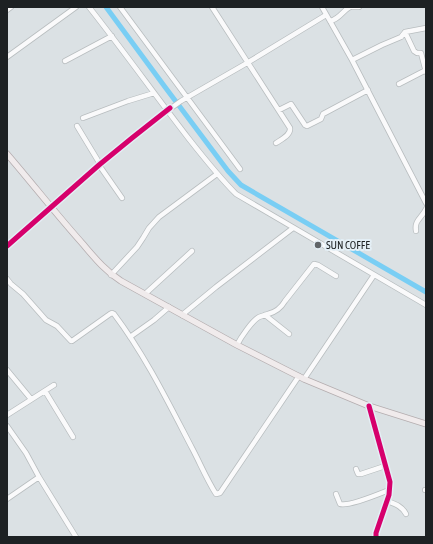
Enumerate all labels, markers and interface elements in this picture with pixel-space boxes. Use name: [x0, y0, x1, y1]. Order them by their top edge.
place label: SUN COFFE: [326, 239, 370, 251]
marker: SUN COFFE: [313, 240, 323, 250]

